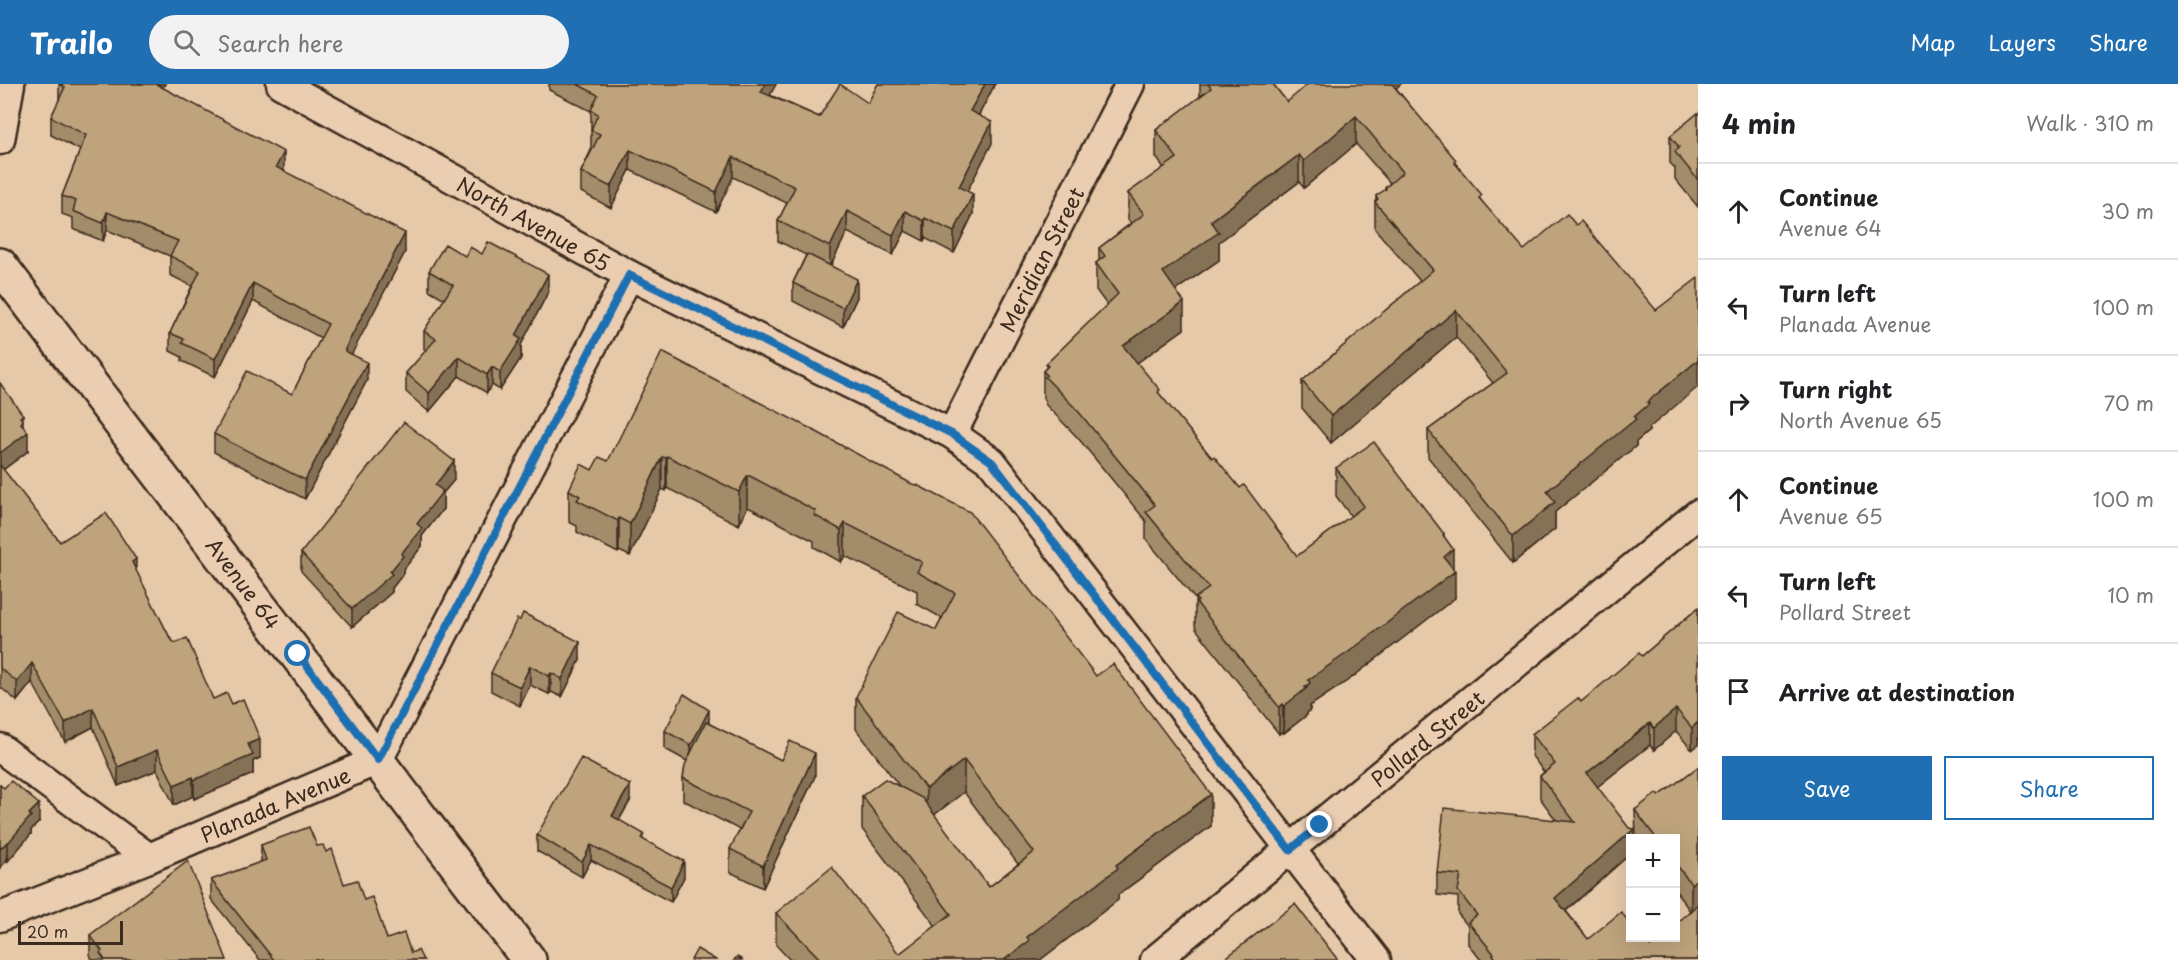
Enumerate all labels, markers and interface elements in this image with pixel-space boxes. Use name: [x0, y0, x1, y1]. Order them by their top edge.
search box: [149, 15, 569, 69]
text: Trailo: [30, 21, 113, 64]
icon: search: [170, 26, 203, 59]
text: Search here: [218, 26, 343, 59]
text: Map: [1911, 26, 1955, 58]
text: Layers: [1988, 26, 2056, 58]
text: Share: [2089, 26, 2148, 58]
text: 4 min: [1722, 104, 1796, 143]
text: Walk · 310 m: [2026, 108, 2154, 138]
street label: North Avenue 65: [451, 168, 617, 278]
text: Continue: [1779, 180, 1878, 213]
street label: Meridian Street: [991, 181, 1091, 337]
icon: ahead: [1722, 195, 1755, 228]
text: 30 m: [2101, 196, 2154, 226]
text: Avenue 64: [1779, 213, 1882, 243]
text: Turn left: [1779, 276, 1876, 309]
icon: left: [1722, 291, 1755, 324]
text: 100 m: [2093, 292, 2154, 322]
text: Planada Avenue: [1779, 309, 1931, 339]
text: Turn right: [1779, 372, 1892, 405]
icon: right: [1722, 387, 1755, 420]
text: 70 m: [2104, 388, 2154, 418]
text: North Avenue 65: [1779, 405, 1942, 435]
text: Continue: [1779, 468, 1878, 501]
icon: ahead: [1722, 483, 1755, 516]
text: 100 m: [2093, 484, 2154, 514]
text: Avenue 65: [1779, 501, 1883, 531]
street label: Avenue 64: [199, 530, 289, 636]
text: Turn left: [1779, 564, 1876, 597]
icon: left: [1722, 579, 1755, 612]
text: 10 m: [2107, 580, 2154, 610]
text: Pollard Street: [1779, 597, 1911, 627]
route start: [284, 640, 310, 666]
icon: arrive: [1722, 675, 1755, 708]
text: Arrive at destination: [1779, 675, 2015, 708]
street label: Pollard Street: [1363, 682, 1491, 794]
button: Save: [1722, 756, 1932, 820]
button: Share: [1944, 756, 2154, 820]
street label: Planada Avenue: [195, 758, 355, 850]
route end: [1306, 811, 1332, 837]
map controls: [1626, 834, 1680, 942]
button: +: [1626, 834, 1680, 888]
button: −: [1626, 888, 1680, 942]
scale bar: [18, 918, 123, 946]
text: 20 m: [27, 919, 68, 943]

